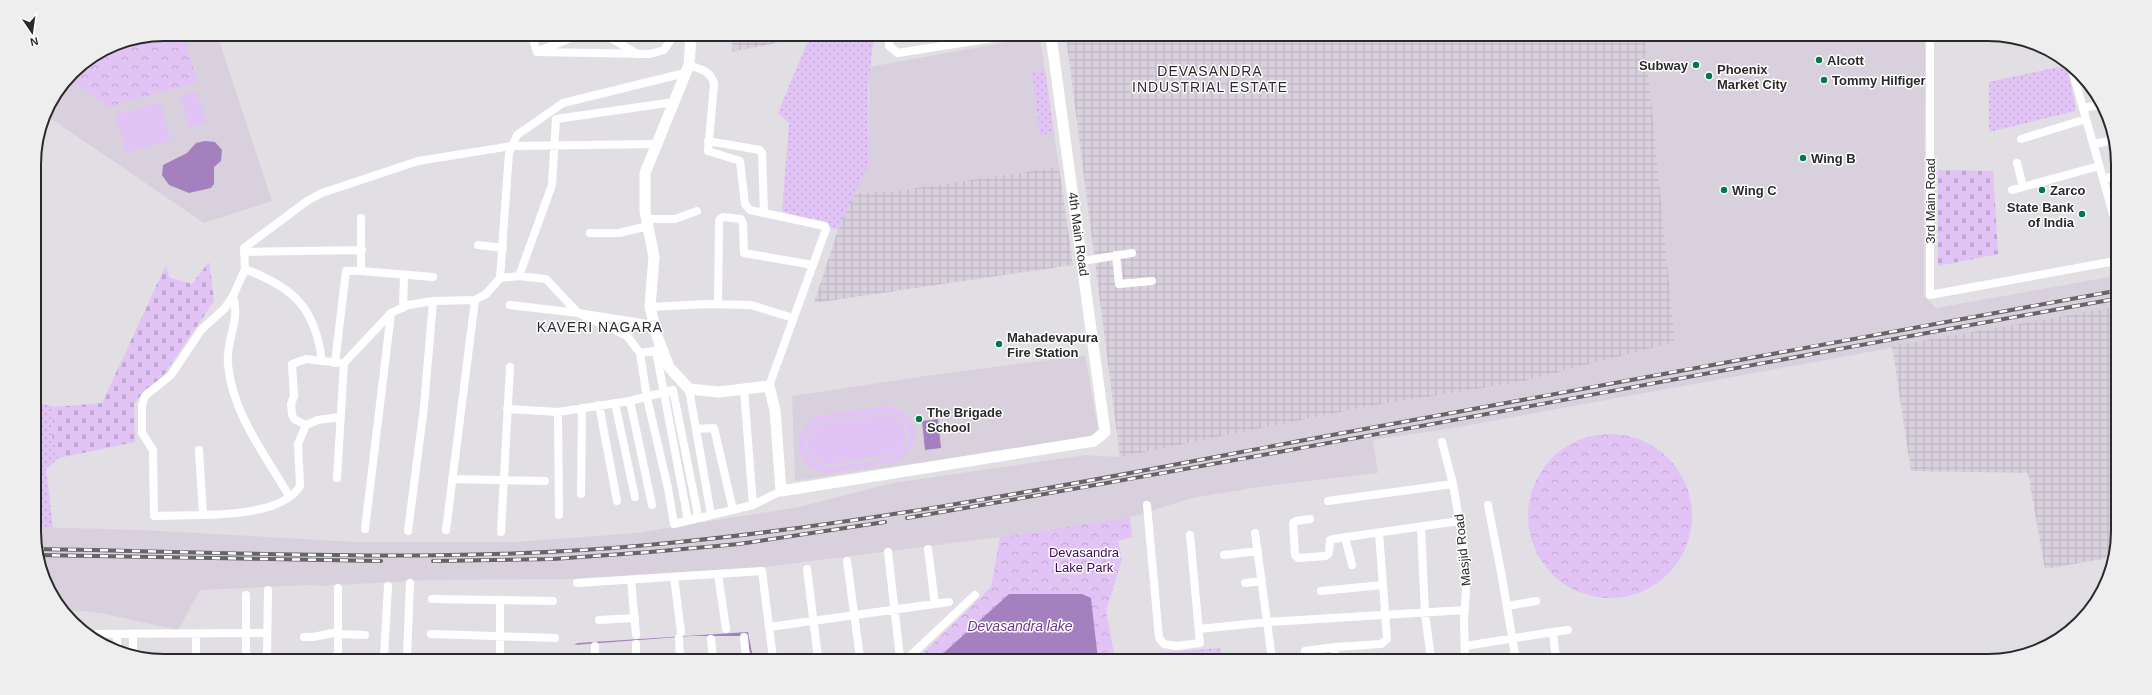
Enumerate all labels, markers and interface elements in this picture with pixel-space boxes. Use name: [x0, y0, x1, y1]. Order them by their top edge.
north arrow: [12, 12, 52, 52]
text: N: [29, 35, 39, 48]
place label: Alcott: [1827, 53, 1865, 68]
marker: Alcott: [1814, 55, 1824, 65]
place label: Subway: [1639, 58, 1689, 73]
marker: Subway: [1691, 60, 1701, 70]
place label: Phoenix Market City: [1717, 62, 1788, 92]
district label: DEVASANDRA INDUSTRIAL ESTATE: [1132, 63, 1288, 95]
marker: Phoenix Market City: [1704, 71, 1714, 81]
place label: Tommy Hilfiger: [1832, 73, 1926, 88]
marker: Tommy Hilfiger: [1819, 75, 1829, 85]
place label: Wing B: [1811, 151, 1856, 166]
marker: Wing B: [1798, 153, 1808, 163]
street label: 3rd Main Road: [1923, 158, 1938, 244]
place label: Wing C: [1732, 183, 1777, 198]
place label: Zarco: [2050, 183, 2085, 198]
marker: Wing C: [1719, 185, 1729, 195]
marker: Zarco: [2037, 185, 2047, 195]
street label: 4th Main Road: [1065, 191, 1092, 277]
place label: State Bank of India: [2007, 200, 2075, 230]
marker: State Bank of India: [2077, 209, 2087, 219]
district label: KAVERI NAGARA: [537, 319, 663, 335]
place label: Mahadevapura Fire Station: [1007, 330, 1099, 360]
marker: Mahadevapura Fire Station: [994, 339, 1004, 349]
place label: The Brigade School: [927, 405, 1002, 435]
marker: The Brigade School: [914, 414, 924, 424]
street label: Masjid Road: [1451, 513, 1474, 587]
park label: Devasandra Lake Park: [1049, 545, 1120, 575]
water label: Devasandra lake: [967, 618, 1073, 634]

